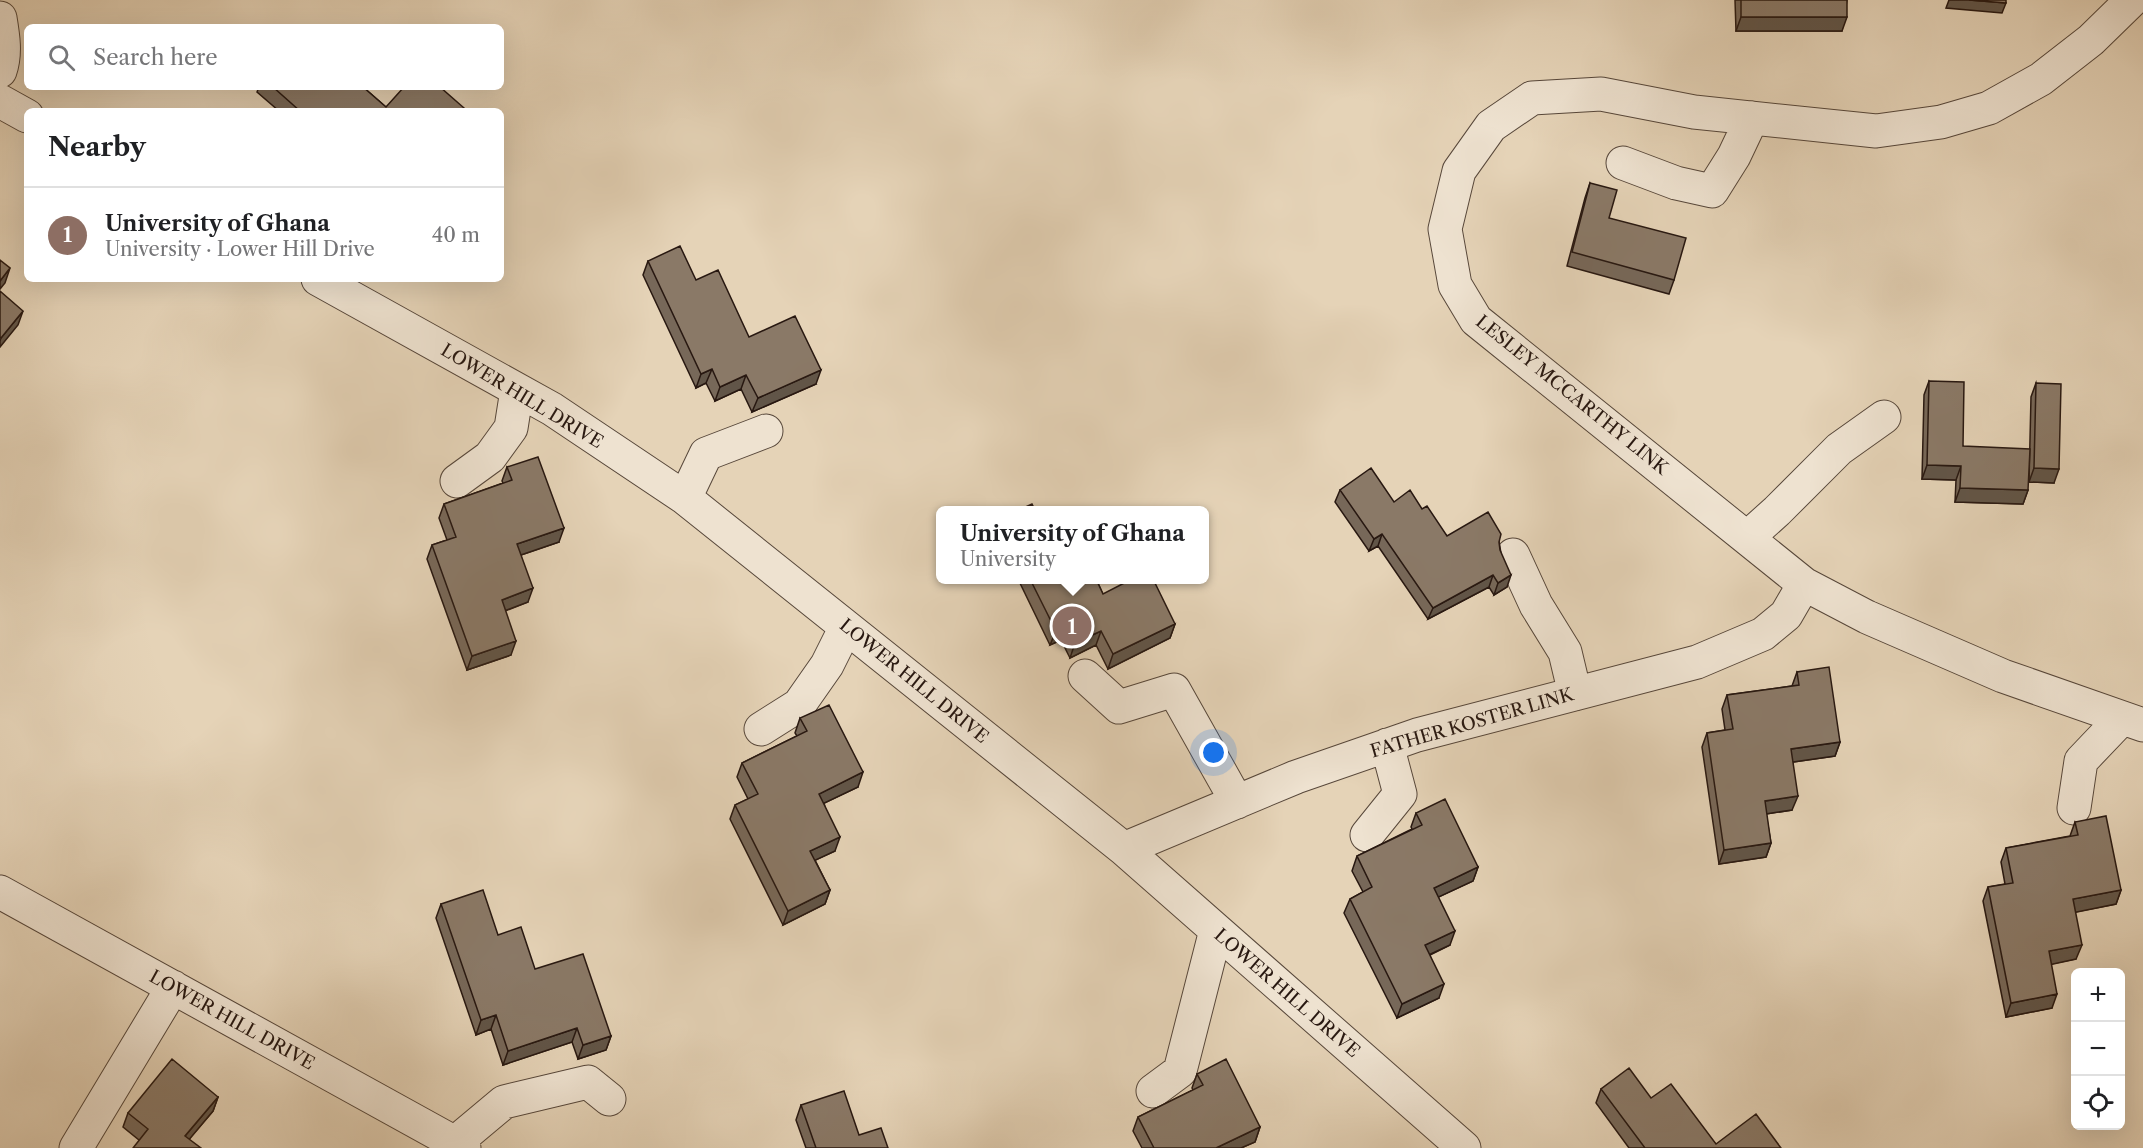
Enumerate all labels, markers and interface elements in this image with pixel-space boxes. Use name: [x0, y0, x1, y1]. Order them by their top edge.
search box: [24, 24, 504, 90]
icon: search: [45, 41, 78, 74]
text: Search here: [93, 44, 218, 71]
text: Nearby: [48, 131, 146, 163]
text: University of Ghana: [105, 210, 330, 237]
text: 1: [63, 223, 72, 247]
text: 40 m: [432, 223, 480, 247]
text: University · Lower Hill Drive: [105, 237, 375, 261]
street label: LESLEY MCCARTHY LINK: [1471, 311, 1673, 480]
street label: LOWER HILL DRIVE: [437, 339, 607, 453]
popup: [936, 506, 1209, 584]
text: University of Ghana: [960, 520, 1185, 547]
text: University: [960, 547, 1056, 571]
pin: 1: [1052, 604, 1092, 648]
street label: LOWER HILL DRIVE: [835, 614, 993, 748]
street label: FATHER KOSTER LINK: [1368, 683, 1577, 763]
your location: [1199, 738, 1228, 767]
street label: LOWER HILL DRIVE: [1210, 924, 1364, 1062]
street label: LOWER HILL DRIVE: [146, 965, 318, 1075]
map controls: [2071, 968, 2125, 1130]
button: +: [2071, 968, 2125, 1022]
button: −: [2071, 1022, 2125, 1076]
button: locate: [2071, 1076, 2125, 1130]

